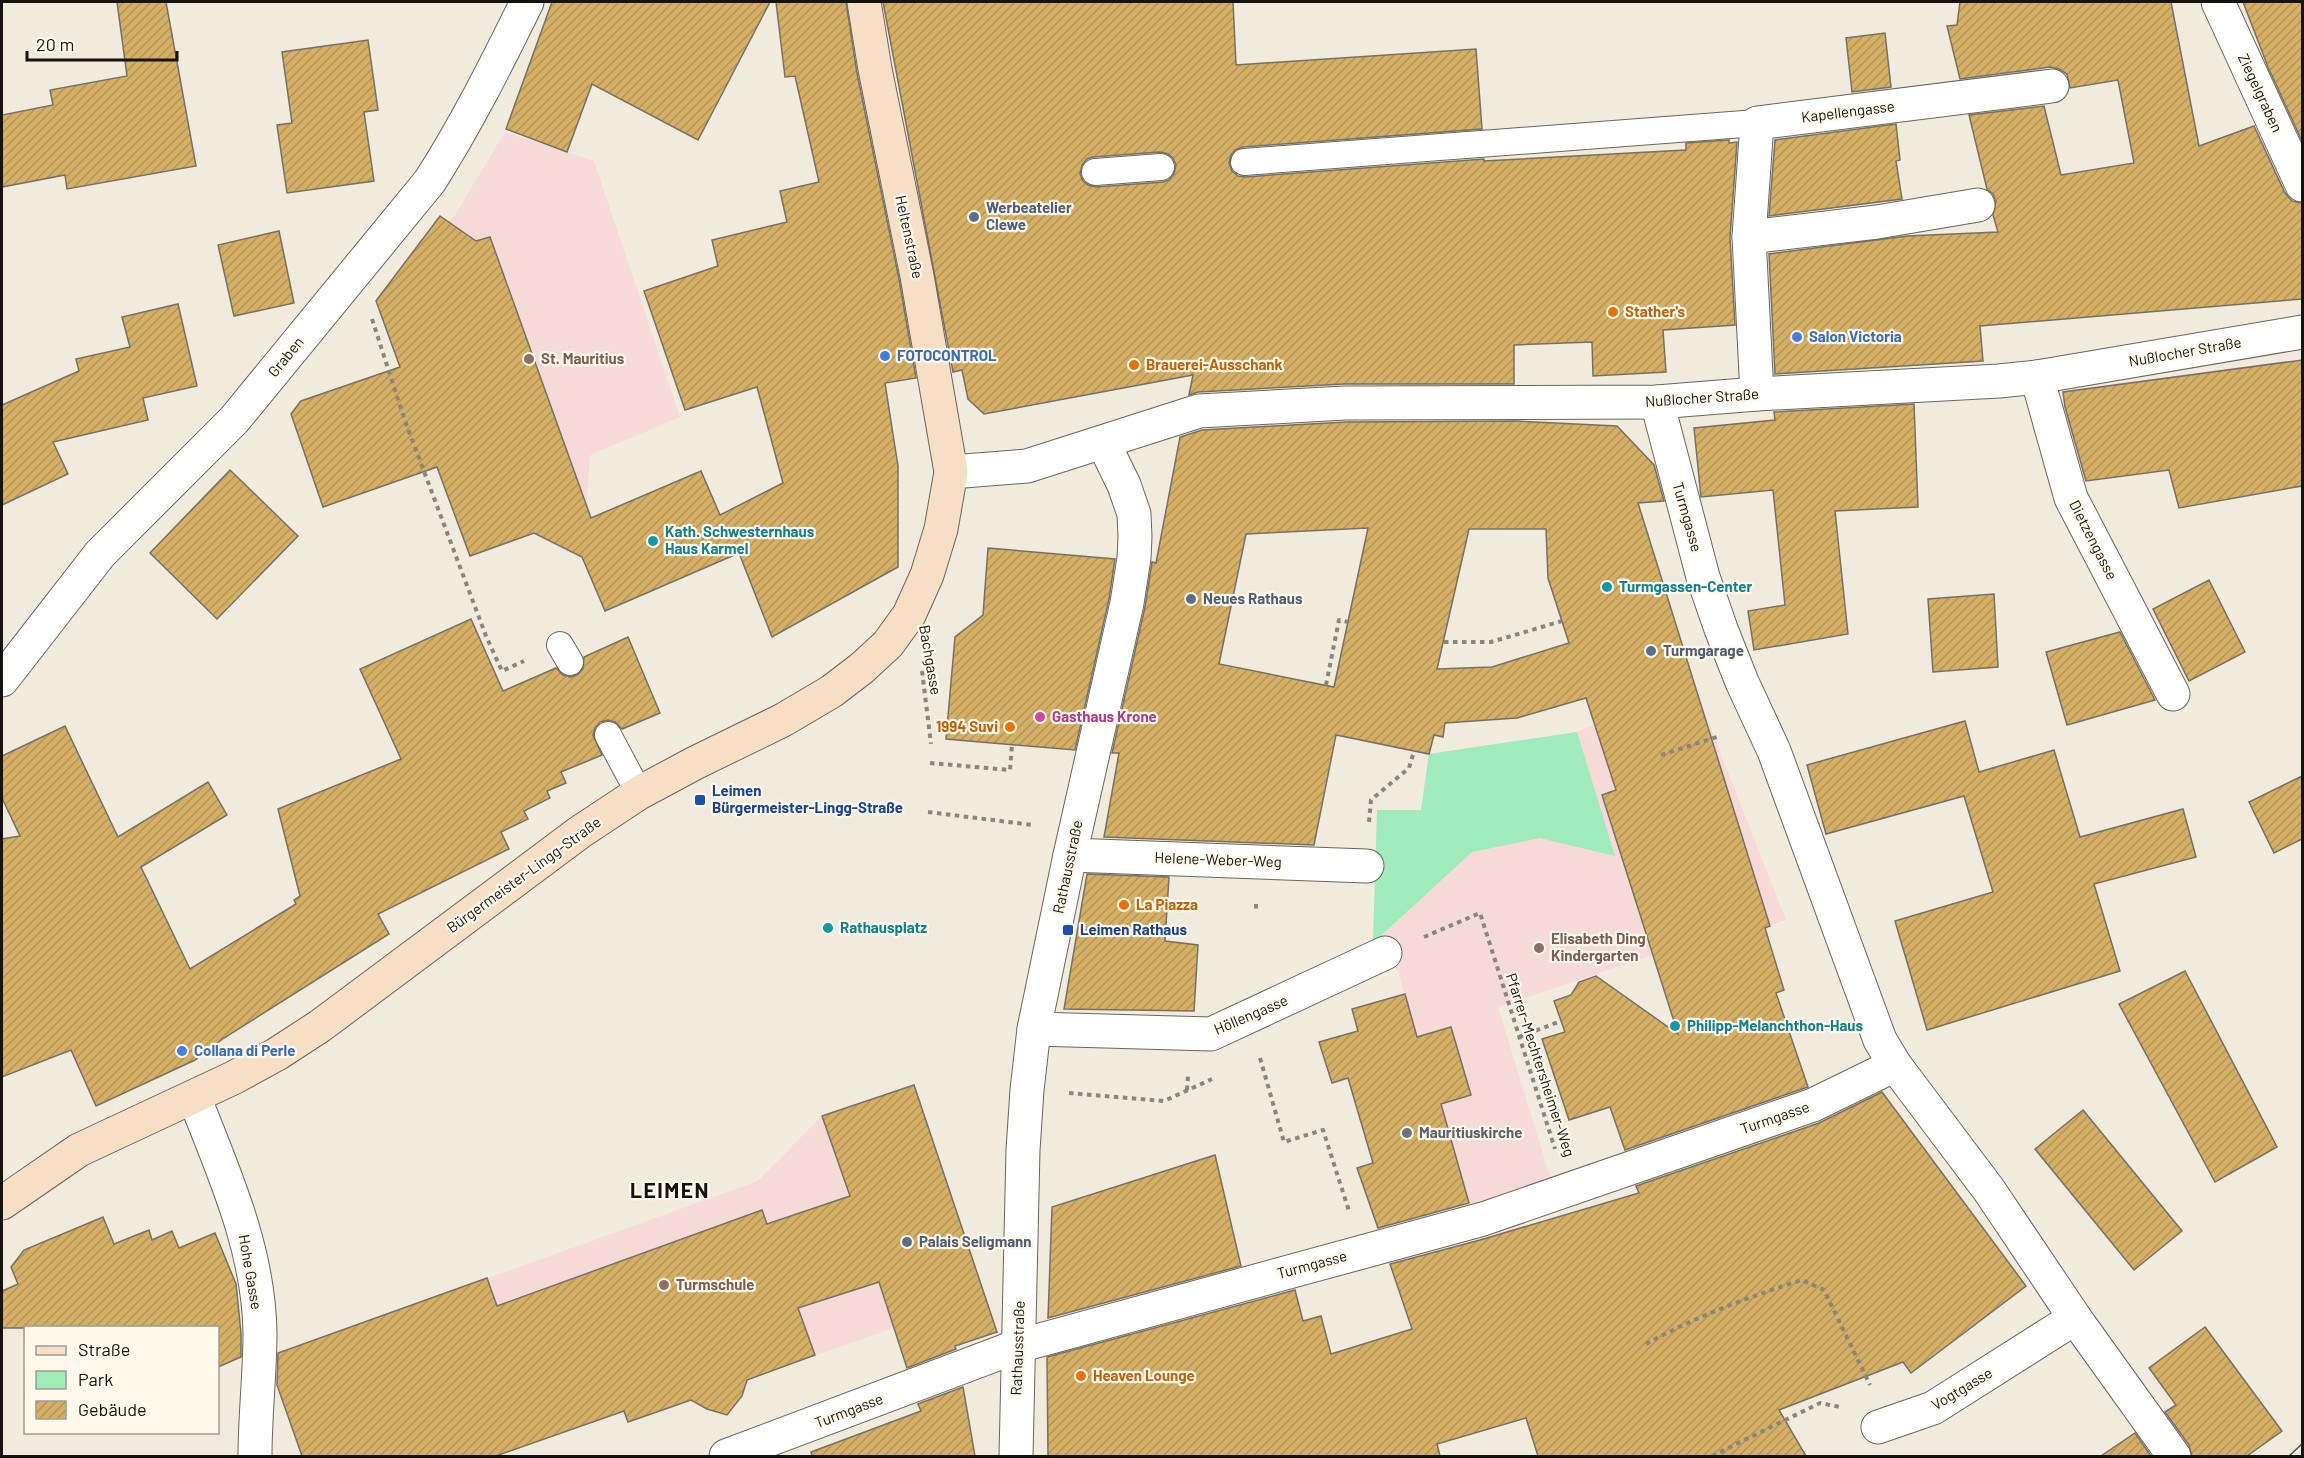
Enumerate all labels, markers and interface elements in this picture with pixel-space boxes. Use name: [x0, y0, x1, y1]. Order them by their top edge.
scale bar: [27, 24, 177, 62]
text: 20 m: [36, 33, 74, 55]
street label: Ziegelgraben: [2235, 50, 2287, 135]
street label: Kapellengasse: [1800, 96, 1896, 126]
street label: Heltenstraße: [892, 194, 928, 280]
place label: Werbeatelier Clewe: [986, 198, 1072, 233]
marker: Werbeatelier Clewe: [967, 210, 981, 224]
place label: Stather's: [1625, 302, 1686, 320]
marker: Stather's: [1606, 305, 1620, 319]
place label: Salon Victoria: [1809, 327, 1902, 345]
marker: Salon Victoria: [1790, 330, 1804, 344]
street label: Nußlocher Straße: [2127, 332, 2243, 370]
street label: Graben: [264, 333, 307, 380]
place label: FOTOCONTROL: [897, 346, 997, 364]
place label: St. Mauritius: [541, 349, 625, 367]
marker: FOTOCONTROL: [878, 349, 892, 363]
marker: St. Mauritius: [522, 352, 536, 366]
place label: Brauerei-Ausschank: [1146, 355, 1283, 373]
marker: Brauerei-Ausschank: [1127, 358, 1141, 372]
street label: Nußlocher Straße: [1644, 384, 1759, 410]
street label: Turmgasse: [1669, 480, 1706, 554]
street label: Dietzengasse: [2066, 497, 2122, 582]
place label: Kath. Schwesternhaus Haus Karmel: [665, 522, 815, 557]
marker: Kath. Schwesternhaus Haus Karmel: [646, 534, 660, 548]
place label: Turmgassen-Center: [1619, 577, 1753, 595]
marker: Turmgassen-Center: [1600, 580, 1614, 594]
place label: Neues Rathaus: [1203, 589, 1303, 607]
marker: Neues Rathaus: [1184, 592, 1198, 606]
street label: Bachgasse: [916, 623, 946, 696]
place label: Turmgarage: [1663, 641, 1744, 659]
marker: Turmgarage: [1644, 644, 1658, 658]
place label: Gasthaus Krone: [1052, 707, 1157, 725]
marker: Gasthaus Krone: [1033, 710, 1047, 724]
place label: 1994 Suvi: [936, 717, 998, 735]
marker: 1994 Suvi: [1003, 720, 1017, 734]
place label: Leimen Bürgermeister-Lingg-Straße: [712, 781, 903, 816]
marker: Leimen Bürgermeister-Lingg-Straße: [693, 793, 707, 807]
street label: Bürgermeister-Lingg-Straße: [443, 812, 604, 936]
street label: Rathausstraße: [1048, 818, 1086, 915]
street label: Helene-Weber-Weg: [1154, 848, 1282, 870]
place label: La Piazza: [1136, 895, 1198, 913]
marker: La Piazza: [1117, 898, 1131, 912]
place label: Rathausplatz: [840, 918, 927, 936]
place label: Leimen Rathaus: [1080, 920, 1187, 938]
marker: Rathausplatz: [821, 921, 835, 935]
marker: Leimen Rathaus: [1061, 923, 1075, 937]
place label: Elisabeth Ding Kindergarten: [1551, 929, 1646, 964]
marker: Elisabeth Ding Kindergarten: [1532, 941, 1546, 955]
street label: Pfarrer-Mechtersheimer-Weg: [1503, 971, 1579, 1159]
street label: Höllengasse: [1211, 990, 1290, 1038]
place label: Philipp-Melanchthon-Haus: [1687, 1016, 1864, 1034]
marker: Philipp-Melanchthon-Haus: [1668, 1019, 1682, 1033]
place label: Collana di Perle: [194, 1041, 295, 1059]
marker: Collana di Perle: [175, 1044, 189, 1058]
street label: Turmgasse: [1738, 1097, 1811, 1137]
place label: Mauritiuskirche: [1419, 1123, 1522, 1141]
marker: Mauritiuskirche: [1400, 1126, 1414, 1140]
district label: LEIMEN: [630, 1177, 710, 1202]
place label: Palais Seligmann: [919, 1232, 1032, 1250]
street label: Hohe Gasse: [236, 1233, 266, 1311]
marker: Palais Seligmann: [900, 1235, 914, 1249]
street label: Turmgasse: [1275, 1246, 1349, 1282]
place label: Turmschule: [676, 1275, 754, 1293]
marker: Turmschule: [657, 1278, 671, 1292]
street label: Rathausstraße: [1006, 1300, 1028, 1396]
legend: [24, 1326, 219, 1434]
text: Straße: [78, 1338, 130, 1360]
street label: Vogtgasse: [1928, 1363, 1995, 1413]
place label: Heaven Lounge: [1093, 1366, 1195, 1384]
text: Park: [78, 1368, 113, 1390]
marker: Heaven Lounge: [1074, 1369, 1088, 1383]
street label: Turmgasse: [812, 1389, 885, 1431]
text: Gebäude: [78, 1398, 147, 1420]

